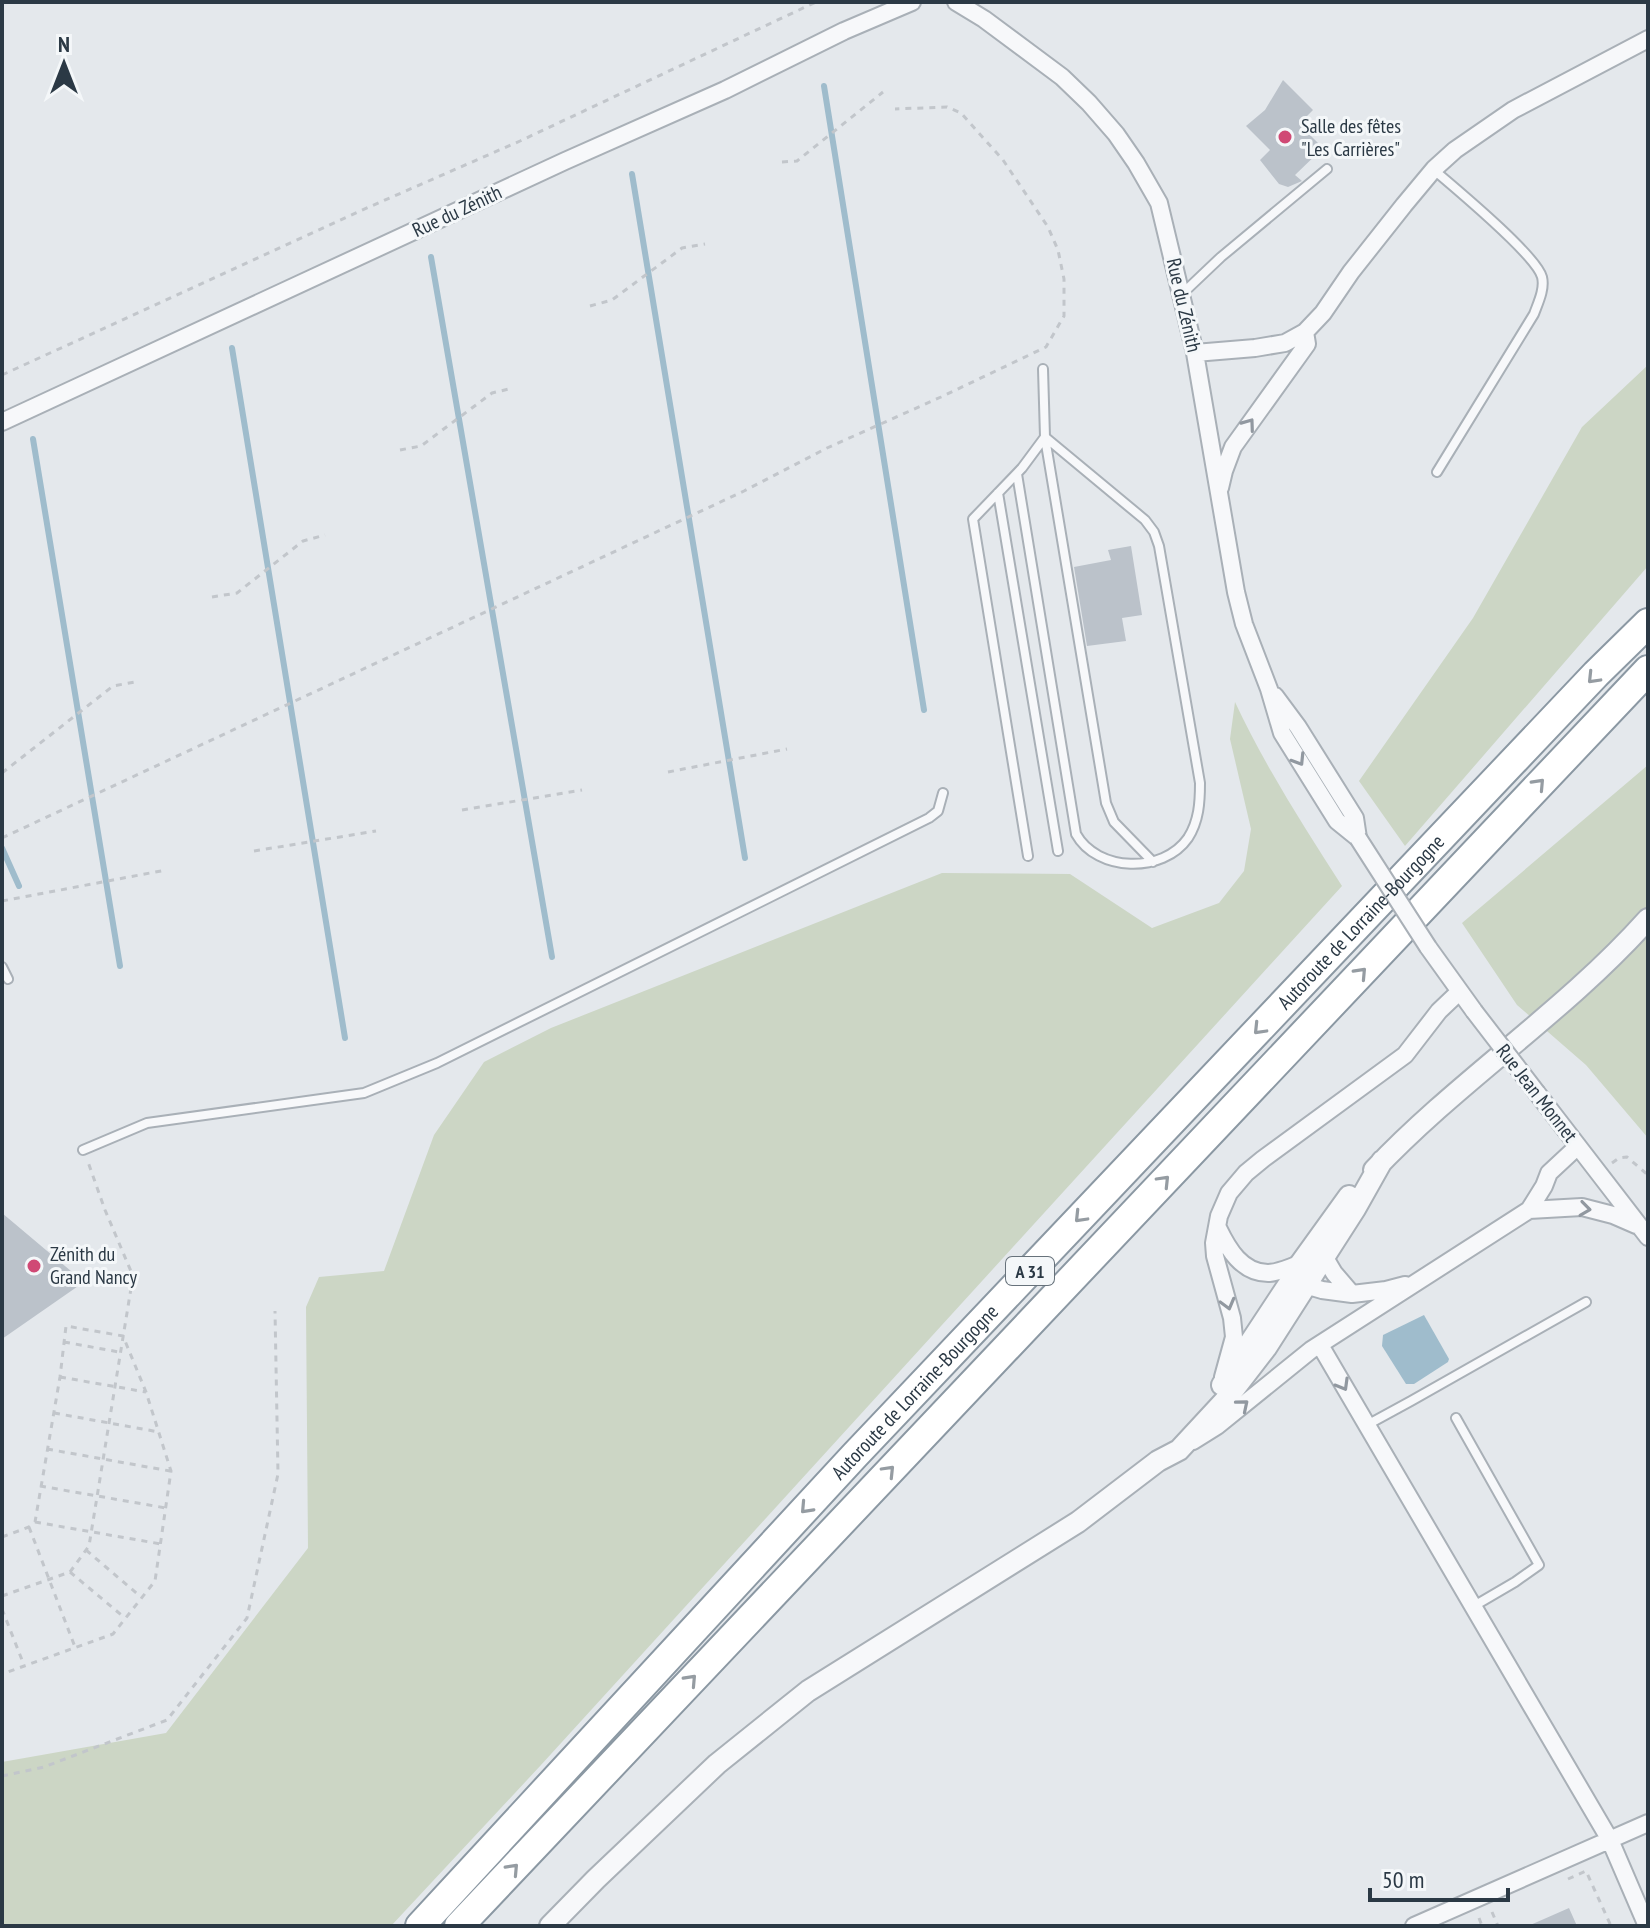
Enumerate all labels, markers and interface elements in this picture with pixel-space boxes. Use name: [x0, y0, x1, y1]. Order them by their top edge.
north arrow: [24, 24, 104, 104]
text: N: [58, 30, 70, 58]
place label: Salle des fêtes "Les Carrières": [1301, 113, 1401, 162]
marker: Salle des fêtes "Les Carrières": [1276, 128, 1294, 146]
street label: Rue du Zénith: [408, 179, 506, 243]
street label: Rue du Zénith: [1161, 255, 1207, 355]
one-way arrow: [1239, 418, 1253, 433]
one-way arrow: [1588, 669, 1602, 683]
one-way arrow: [1290, 751, 1305, 766]
one-way arrow: [1530, 779, 1544, 794]
street label: Autoroute de Lorraine-Bourgogne: [1272, 829, 1450, 1015]
one-way arrow: [1351, 968, 1365, 983]
one-way arrow: [1254, 1020, 1269, 1034]
street label: Rue Jean Monnet: [1491, 1039, 1584, 1148]
one-way arrow: [1155, 1176, 1170, 1190]
one-way arrow: [1579, 1201, 1592, 1218]
one-way arrow: [1076, 1208, 1090, 1223]
place label: Zénith du Grand Nancy: [50, 1241, 137, 1290]
marker: Zénith du Grand Nancy: [25, 1257, 43, 1275]
road number: A 31: [1006, 1257, 1054, 1285]
one-way arrow: [1219, 1297, 1235, 1311]
street label: Autoroute de Lorraine-Bourgogne: [826, 1299, 1004, 1485]
one-way arrow: [1333, 1376, 1349, 1391]
one-way arrow: [1234, 1400, 1248, 1415]
one-way arrow: [880, 1466, 894, 1480]
one-way arrow: [800, 1499, 815, 1513]
one-way arrow: [681, 1675, 696, 1689]
scale bar: [1370, 1852, 1508, 1902]
one-way arrow: [503, 1864, 518, 1878]
text: 50 m: [1382, 1864, 1424, 1895]

